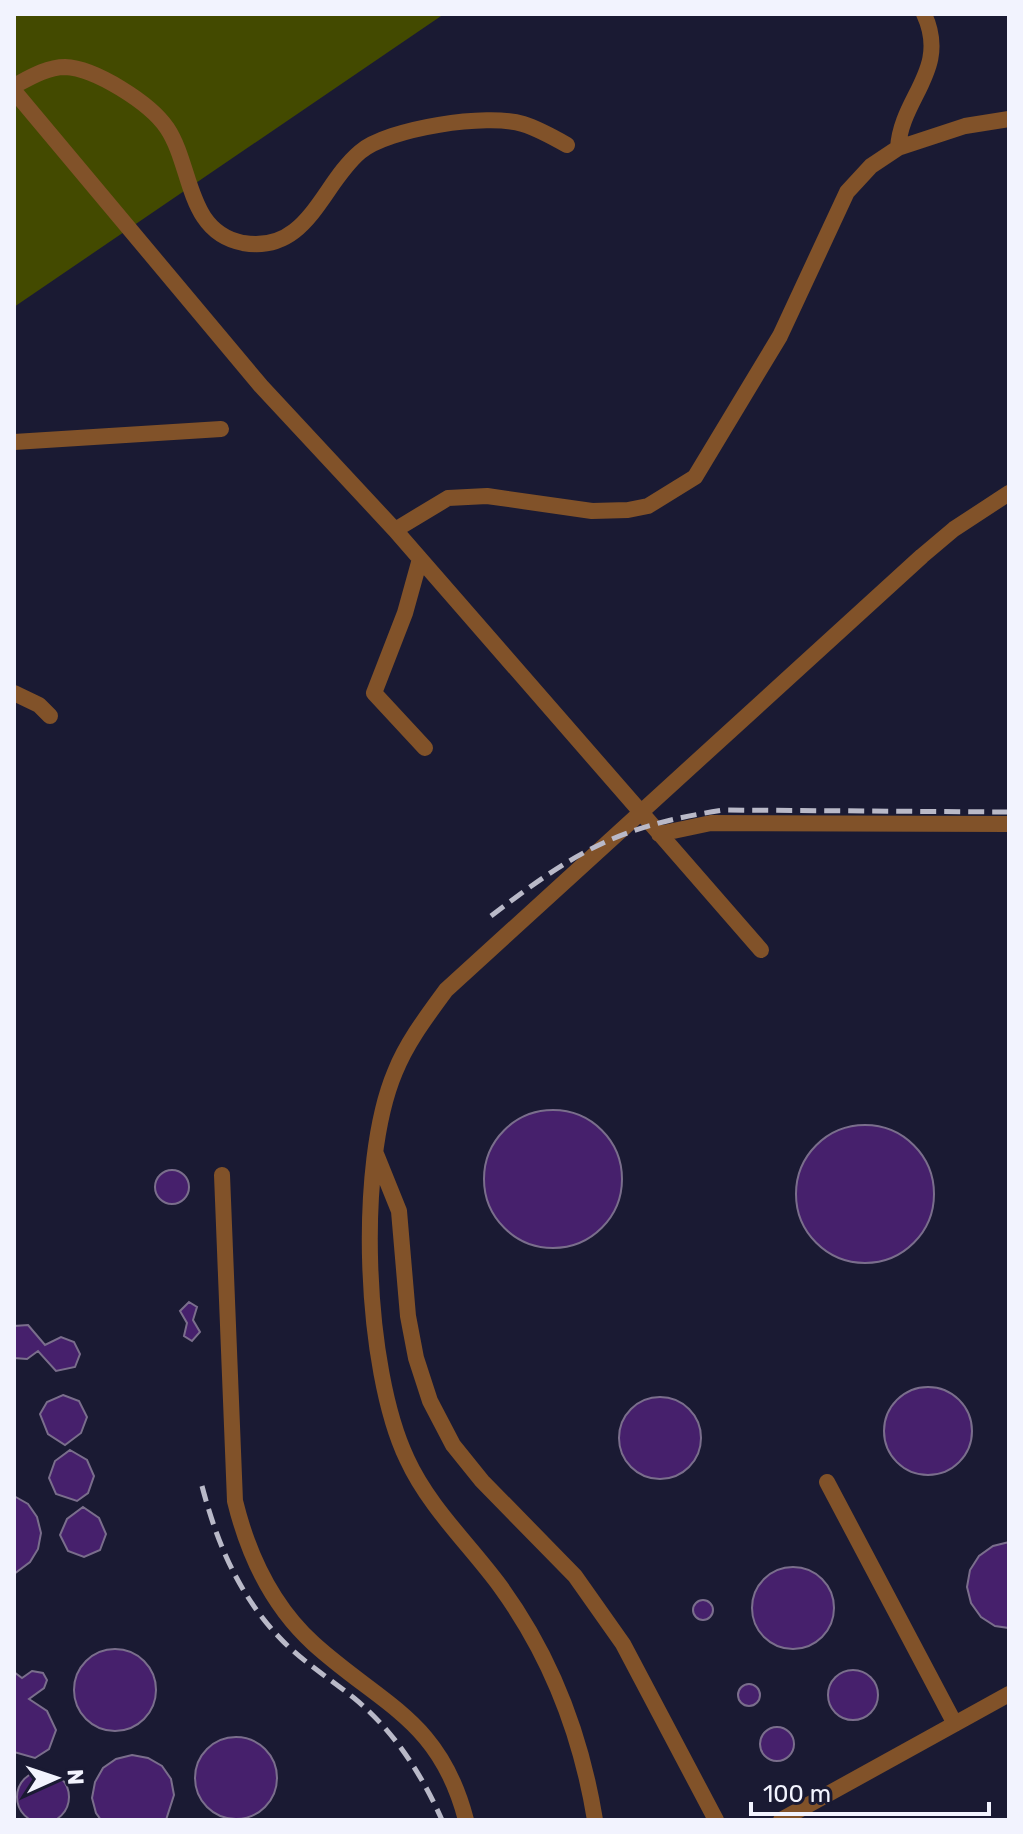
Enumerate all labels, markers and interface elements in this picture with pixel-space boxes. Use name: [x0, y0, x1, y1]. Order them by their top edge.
north arrow: [16, 1738, 96, 1818]
scale bar: [751, 1766, 989, 1816]
text: N: [62, 1768, 89, 1786]
text: 100 m: [763, 1780, 831, 1808]

